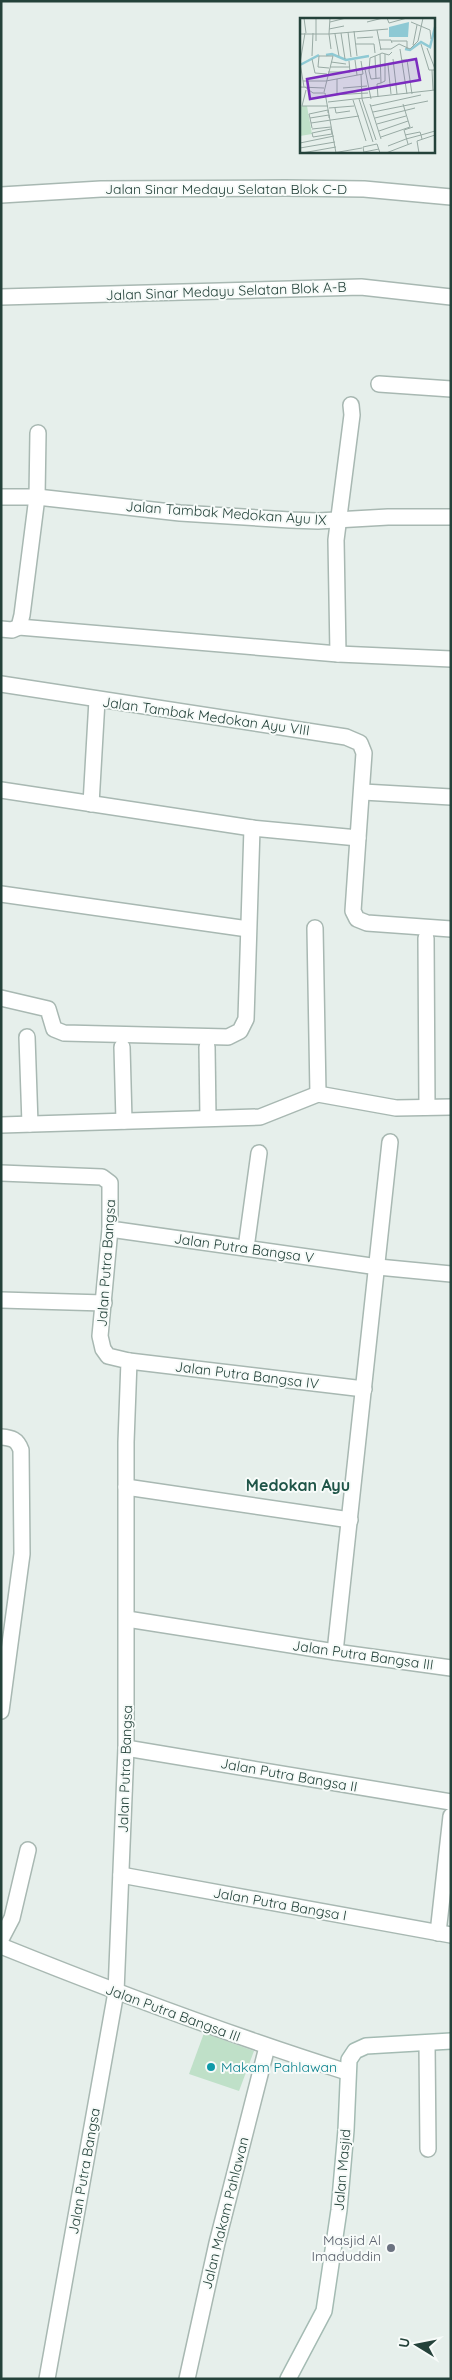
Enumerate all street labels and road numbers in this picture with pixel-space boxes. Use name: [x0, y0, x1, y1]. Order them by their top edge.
street label: Jalan Sinar Medayu Selatan Blok C-D: [105, 180, 347, 198]
street label: Jalan Sinar Medayu Selatan Blok A-B: [105, 278, 347, 304]
street label: Jalan Tambak Medokan Ayu IX: [125, 497, 328, 529]
street label: Jalan Tambak Medokan Ayu VIII: [101, 693, 311, 739]
street label: Jalan Putra Bangsa: [93, 1198, 119, 1328]
street label: Jalan Putra Bangsa V: [173, 1229, 315, 1267]
street label: Jalan Putra Bangsa IV: [174, 1357, 320, 1393]
street label: Jalan Putra Bangsa III: [291, 1636, 435, 1674]
street label: Jalan Putra Bangsa: [114, 1705, 136, 1833]
street label: Jalan Putra Bangsa II: [219, 1754, 359, 1796]
street label: Jalan Putra Bangsa I: [212, 1883, 348, 1925]
street label: Jalan Putra Bangsa III: [103, 1980, 243, 2046]
street label: Jalan Putra Bangsa: [64, 2106, 104, 2236]
street label: Jalan Masjid: [329, 2128, 355, 2212]
street label: Jalan Makam Pahlawan: [197, 2135, 253, 2291]

